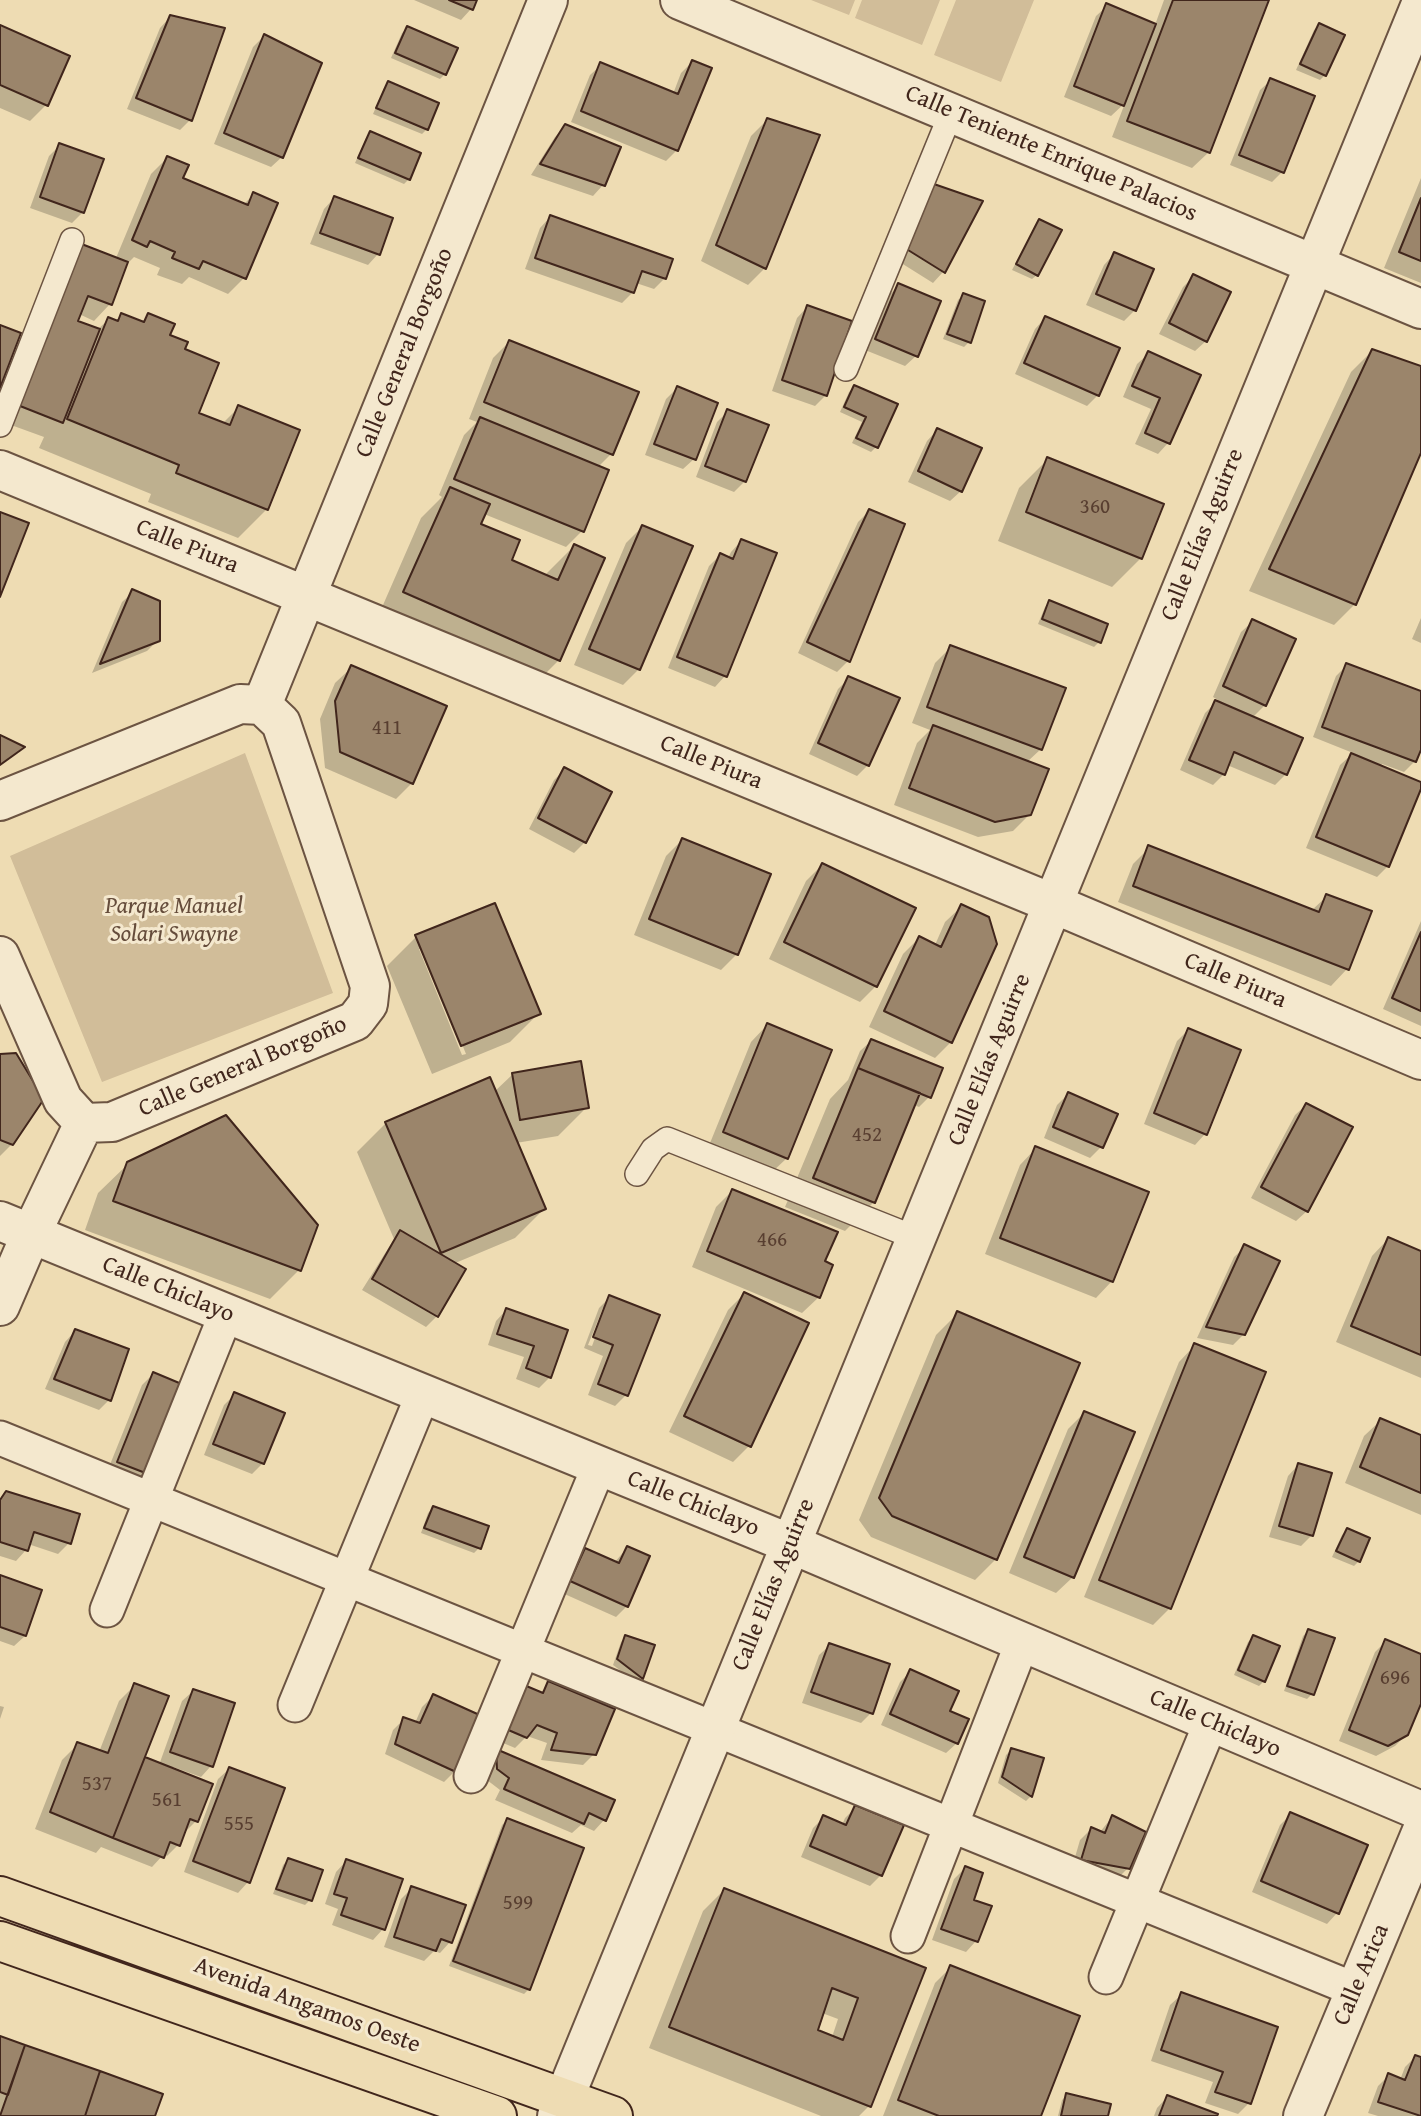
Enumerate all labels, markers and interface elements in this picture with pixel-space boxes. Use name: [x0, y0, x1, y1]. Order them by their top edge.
street label: Calle Teniente Enrique Palacios: [901, 79, 1201, 229]
street label: Calle General Borgoño: [350, 244, 460, 462]
street label: Calle Elías Aguirre: [1155, 445, 1251, 625]
house number: 360: [1080, 495, 1110, 521]
street label: Calle Piura: [132, 513, 242, 581]
house number: 411: [372, 716, 402, 742]
street label: Calle Piura: [656, 729, 766, 797]
park label: Parque Manuel Solari Swayne: [105, 893, 243, 949]
street label: Calle Piura: [1180, 947, 1290, 1015]
street label: Calle Elías Aguirre: [942, 970, 1038, 1150]
street label: Calle General Borgoño: [135, 1010, 351, 1124]
house number: 452: [852, 1123, 882, 1149]
house number: 466: [757, 1228, 787, 1254]
street label: Calle Chiclayo: [98, 1250, 238, 1330]
street label: Calle Chiclayo: [623, 1464, 763, 1544]
street label: Calle Elías Aguirre: [726, 1495, 822, 1675]
house number: 696: [1380, 1666, 1410, 1692]
street label: Calle Chiclayo: [1145, 1683, 1285, 1765]
house number: 537: [82, 1772, 112, 1798]
house number: 561: [152, 1788, 182, 1814]
house number: 555: [224, 1812, 254, 1838]
house number: 599: [503, 1891, 533, 1917]
street label: Calle Arica: [1328, 1920, 1396, 2030]
street label: Avenida Angamos Oeste: [190, 1952, 424, 2060]

